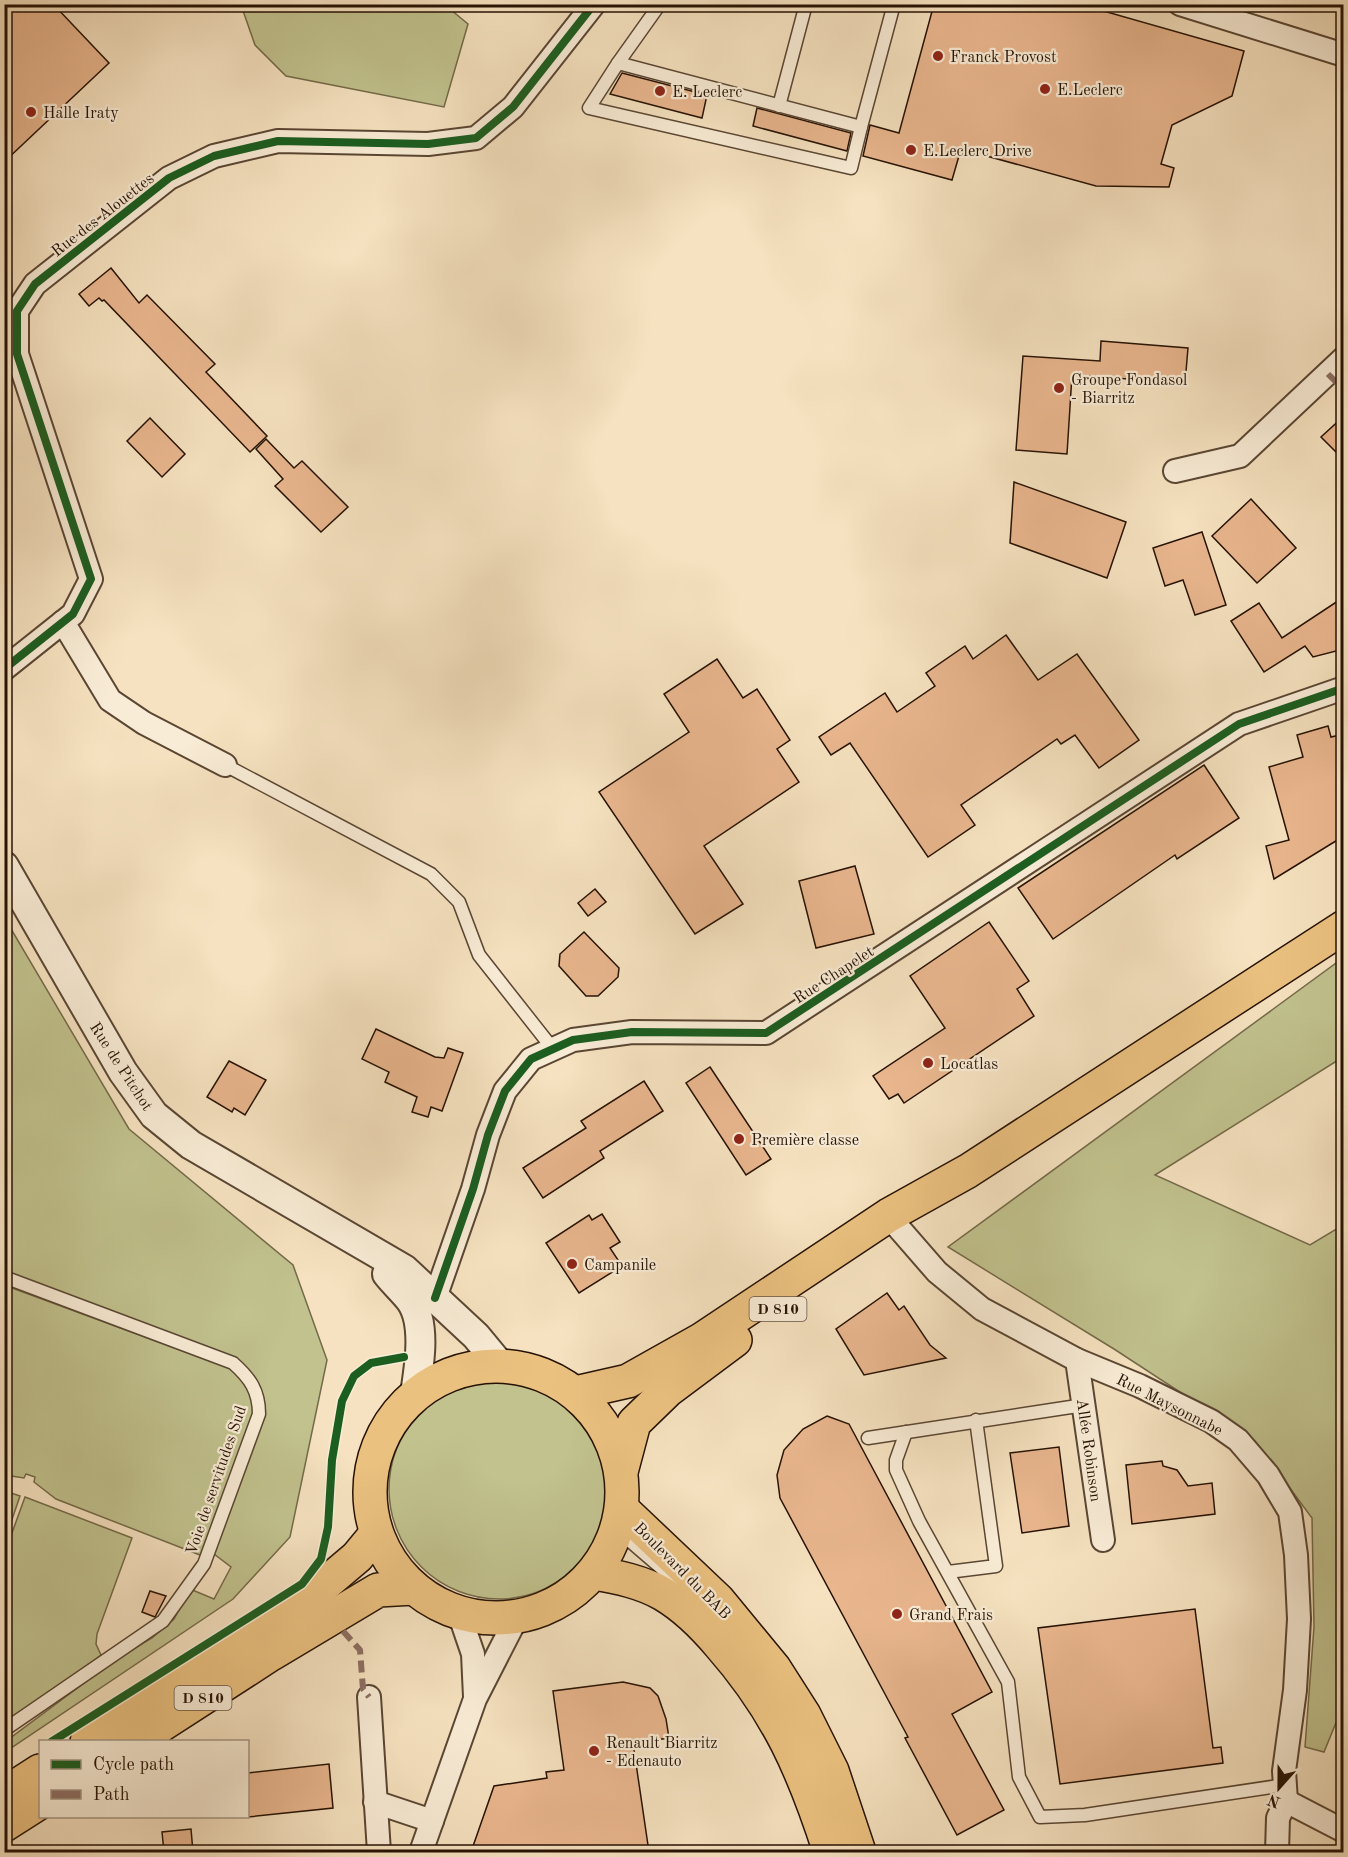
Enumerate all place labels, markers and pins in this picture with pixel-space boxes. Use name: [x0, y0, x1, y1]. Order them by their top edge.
marker: Franck Provost: [931, 49, 945, 63]
place label: Franck Provost: [950, 50, 1057, 66]
marker: E.Leclerc: [1038, 82, 1052, 96]
place label: E.Leclerc: [1057, 83, 1123, 99]
marker: E. Leclerc: [653, 84, 667, 98]
place label: E. Leclerc: [672, 85, 742, 101]
marker: Halle Iraty: [24, 105, 38, 119]
place label: Halle Iraty: [43, 106, 119, 122]
marker: E.Leclerc Drive: [904, 143, 918, 157]
place label: E.Leclerc Drive: [923, 144, 1032, 160]
place label: Groupe Fondasol - Biarritz: [1071, 373, 1187, 407]
marker: Groupe Fondasol - Biarritz: [1052, 381, 1066, 395]
marker: Locatlas: [921, 1056, 935, 1070]
place label: Locatlas: [940, 1057, 998, 1073]
marker: Première classe: [732, 1132, 746, 1146]
place label: Première classe: [751, 1133, 859, 1149]
marker: Campanile: [565, 1257, 579, 1271]
place label: Campanile: [584, 1258, 656, 1274]
marker: Grand Frais: [890, 1607, 904, 1621]
place label: Grand Frais: [909, 1608, 993, 1624]
place label: Renault Biarritz - Edenauto: [606, 1736, 718, 1770]
marker: Renault Biarritz - Edenauto: [587, 1744, 601, 1758]

